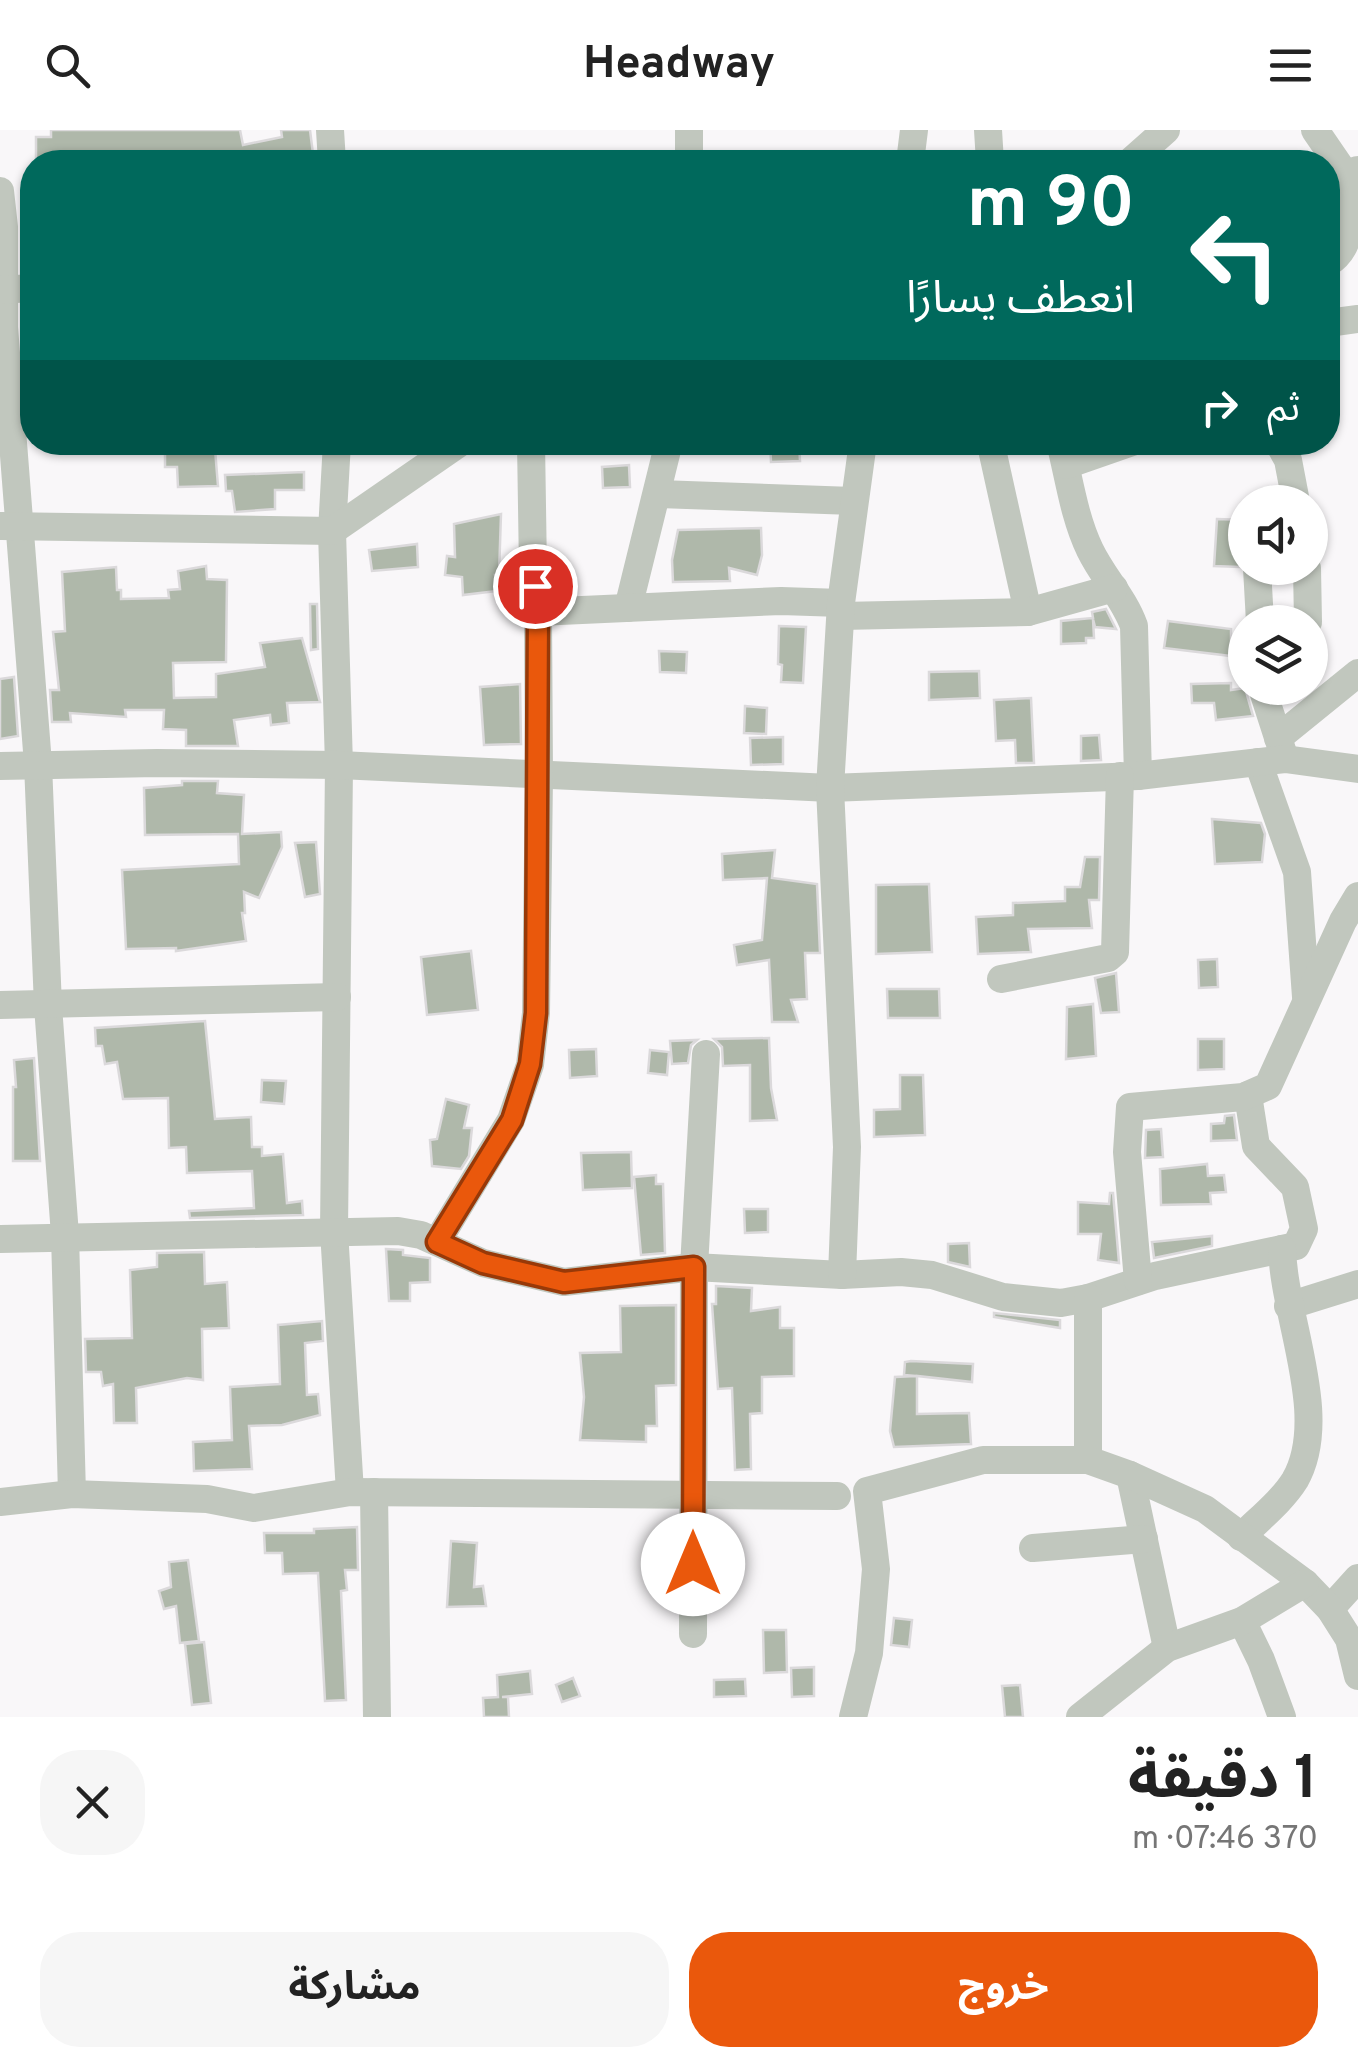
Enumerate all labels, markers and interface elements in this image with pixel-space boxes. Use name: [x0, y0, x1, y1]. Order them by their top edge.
text: Headway: [583, 37, 775, 94]
icon: search: [40, 38, 95, 93]
icon: menu: [1263, 38, 1318, 93]
text: 90 m: [967, 163, 1135, 252]
icon: left: [1170, 190, 1300, 320]
text: انعطف يسارًا: [906, 272, 1135, 329]
icon: right: [1192, 380, 1247, 435]
text: ثم: [1267, 386, 1300, 435]
map controls: [1228, 485, 1328, 705]
button: sound: [1228, 485, 1328, 585]
pin: [493, 544, 578, 629]
icon: arrive: [508, 559, 563, 614]
button: layers: [1228, 605, 1328, 705]
position arrow: [641, 1512, 745, 1616]
text: 1 دقيقة: [1128, 1744, 1318, 1820]
button: close: [40, 1750, 145, 1855]
text: 370 m · 07:46: [1132, 1820, 1318, 1860]
button: مشاركة: [40, 1932, 669, 2047]
button: خروج: [689, 1932, 1318, 2047]

